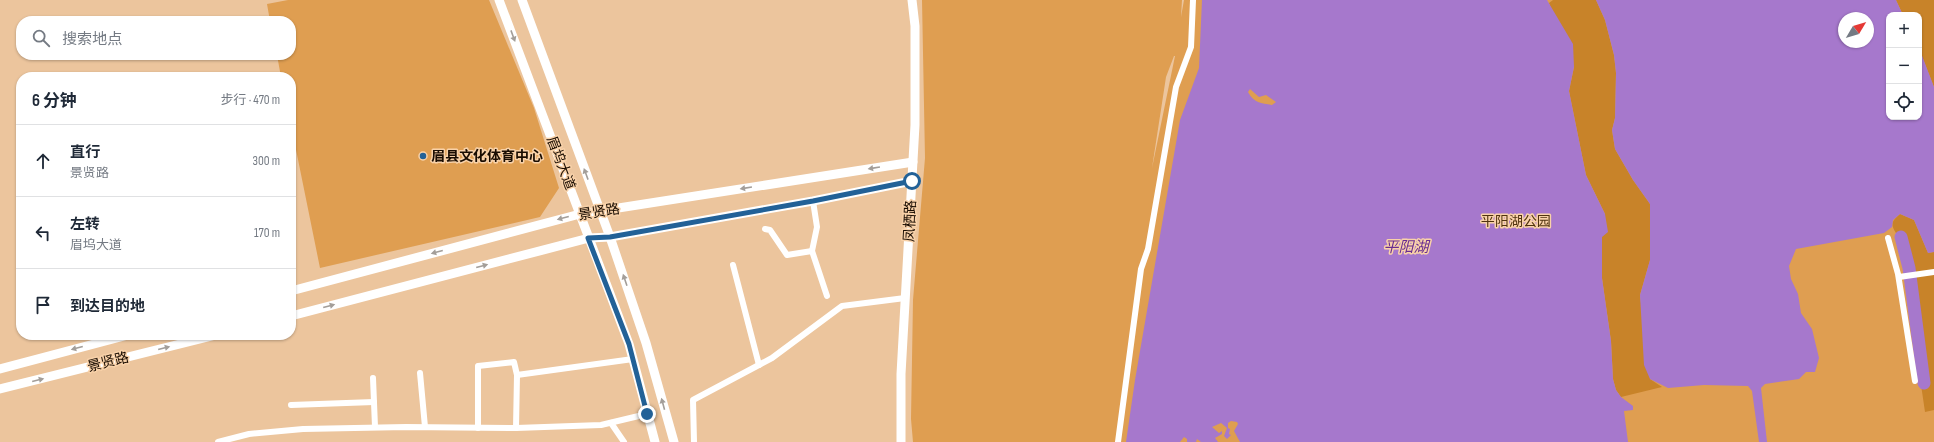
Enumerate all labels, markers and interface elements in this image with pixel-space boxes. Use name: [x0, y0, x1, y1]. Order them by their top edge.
north arrow: [1838, 12, 1874, 48]
map controls: [1886, 12, 1922, 120]
button: +: [1886, 12, 1922, 48]
search box: [16, 16, 296, 60]
icon: search: [30, 27, 52, 49]
text: 搜索地点: [62, 30, 122, 49]
one-way arrow: [510, 31, 516, 43]
button: −: [1886, 48, 1922, 84]
button: locate: [1886, 84, 1922, 120]
text: 6 分钟: [32, 91, 77, 111]
text: 步行 · 470 m: [221, 92, 280, 108]
street label: 眉坞大道: [543, 134, 579, 192]
text: 直行: [70, 143, 100, 162]
place label: 眉县文化体育中心: [431, 148, 543, 165]
icon: ahead: [32, 150, 54, 172]
marker: 眉县文化体育中心: [418, 151, 428, 161]
text: 300 m: [253, 153, 280, 169]
text: 景贤路: [70, 165, 109, 181]
one-way arrow: [868, 165, 881, 171]
one-way arrow: [583, 168, 589, 180]
route start: [903, 172, 921, 190]
one-way arrow: [740, 186, 752, 192]
street label: 景贤路: [577, 200, 621, 224]
street label: 凤栖路: [900, 200, 920, 242]
park label: 平阳湖公园: [1481, 213, 1551, 230]
text: 左转: [70, 215, 100, 234]
one-way arrow: [556, 215, 568, 221]
icon: left: [32, 222, 54, 244]
text: 170 m: [254, 225, 280, 241]
text: 眉坞大道: [70, 237, 122, 253]
water label: 平阳湖: [1383, 238, 1430, 257]
one-way arrow: [431, 249, 443, 255]
one-way arrow: [476, 263, 488, 269]
one-way arrow: [622, 274, 628, 286]
icon: arrive: [32, 294, 54, 316]
text: 到达目的地: [70, 297, 145, 316]
one-way arrow: [323, 303, 335, 309]
one-way arrow: [158, 345, 170, 351]
one-way arrow: [71, 346, 83, 352]
street label: 景贤路: [86, 349, 130, 375]
one-way arrow: [32, 377, 44, 383]
one-way arrow: [660, 398, 666, 410]
route end: [638, 405, 656, 423]

